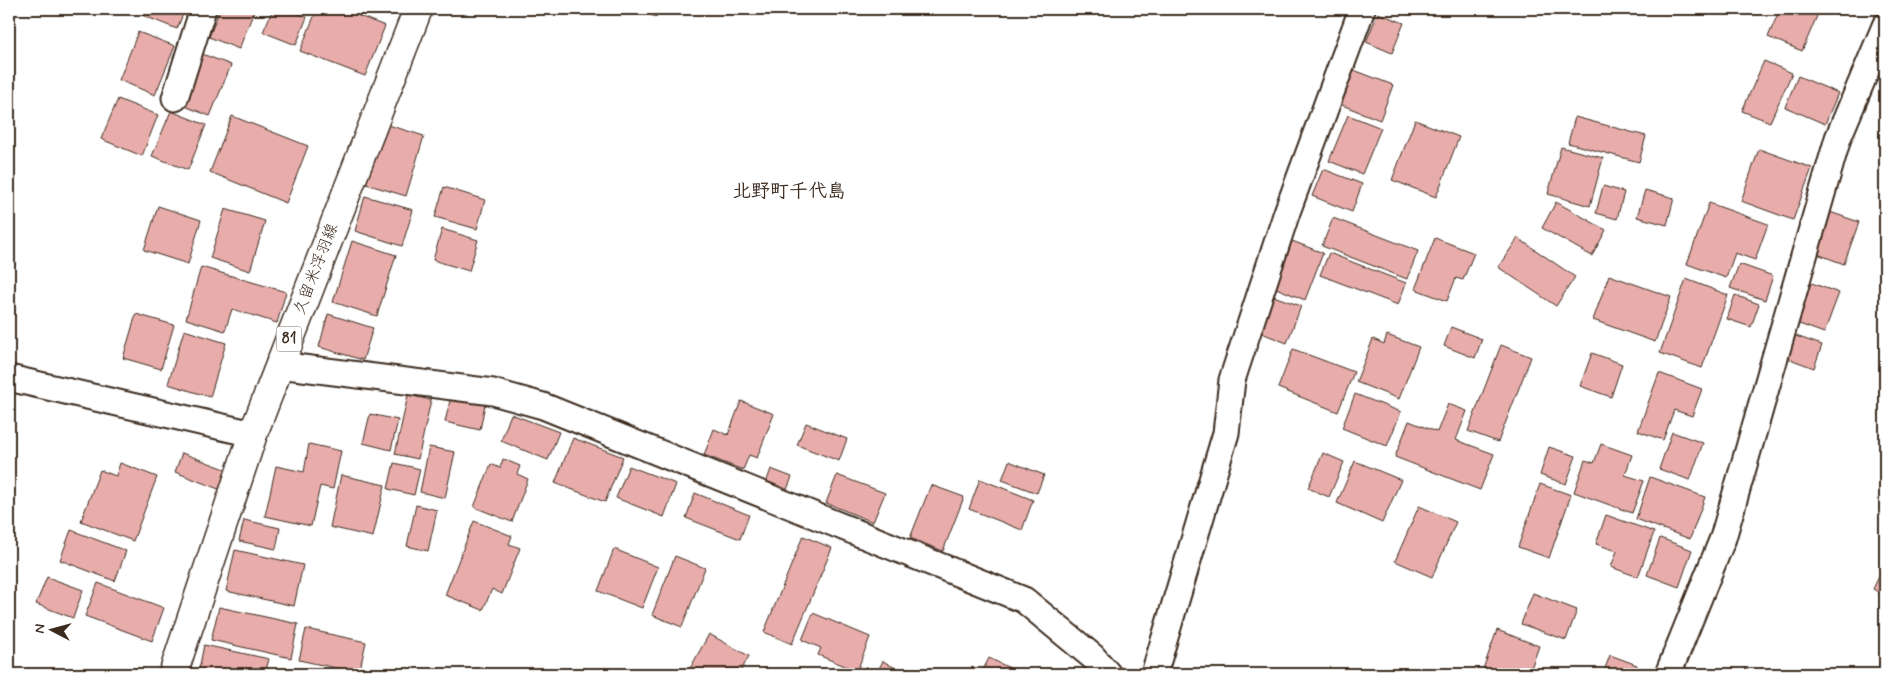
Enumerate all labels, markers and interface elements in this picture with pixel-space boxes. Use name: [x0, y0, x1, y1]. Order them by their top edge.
district label: 北野町千代島: [732, 179, 846, 204]
street label: 久留米浮羽線: [289, 220, 343, 318]
road number: 81: [276, 326, 302, 352]
north arrow: [28, 606, 78, 656]
text: N: [31, 623, 50, 634]

